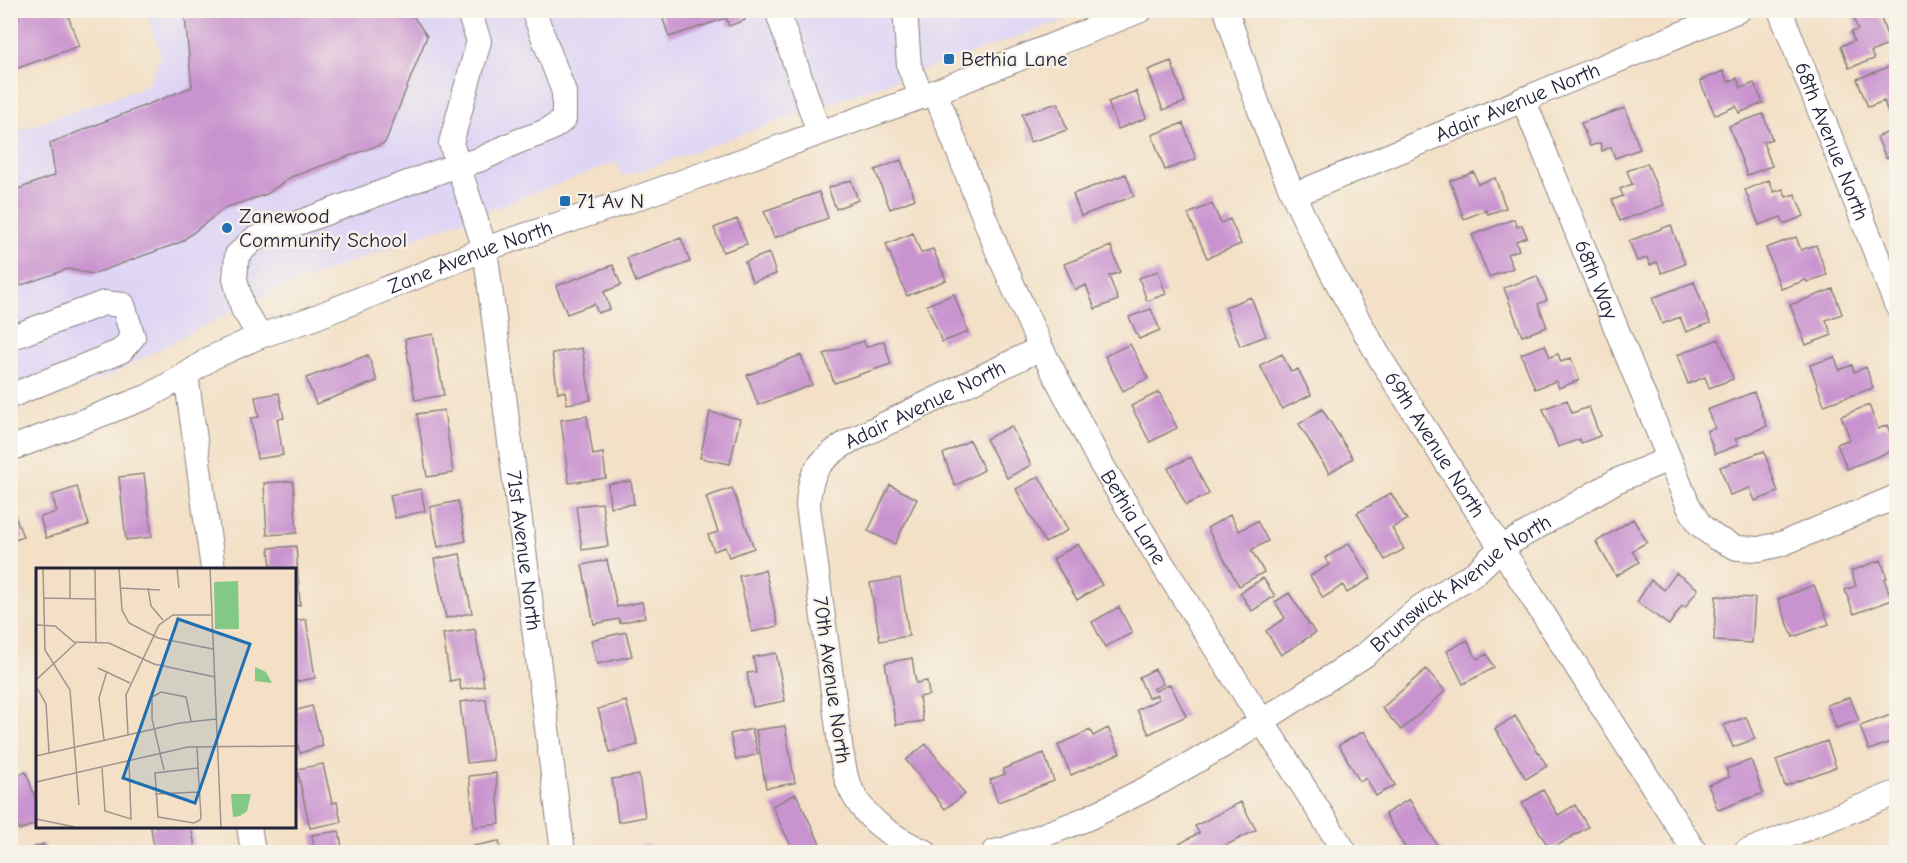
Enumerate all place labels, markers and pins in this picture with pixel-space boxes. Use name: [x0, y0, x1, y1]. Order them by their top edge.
place label: Bethia Lane: [961, 47, 1068, 71]
marker: Bethia Lane: [942, 52, 956, 66]
place label: 71 Av N: [577, 189, 644, 213]
marker: 71 Av N: [558, 194, 572, 208]
place label: Zanewood Community School: [239, 204, 407, 252]
marker: Zanewood Community School: [220, 221, 234, 235]

